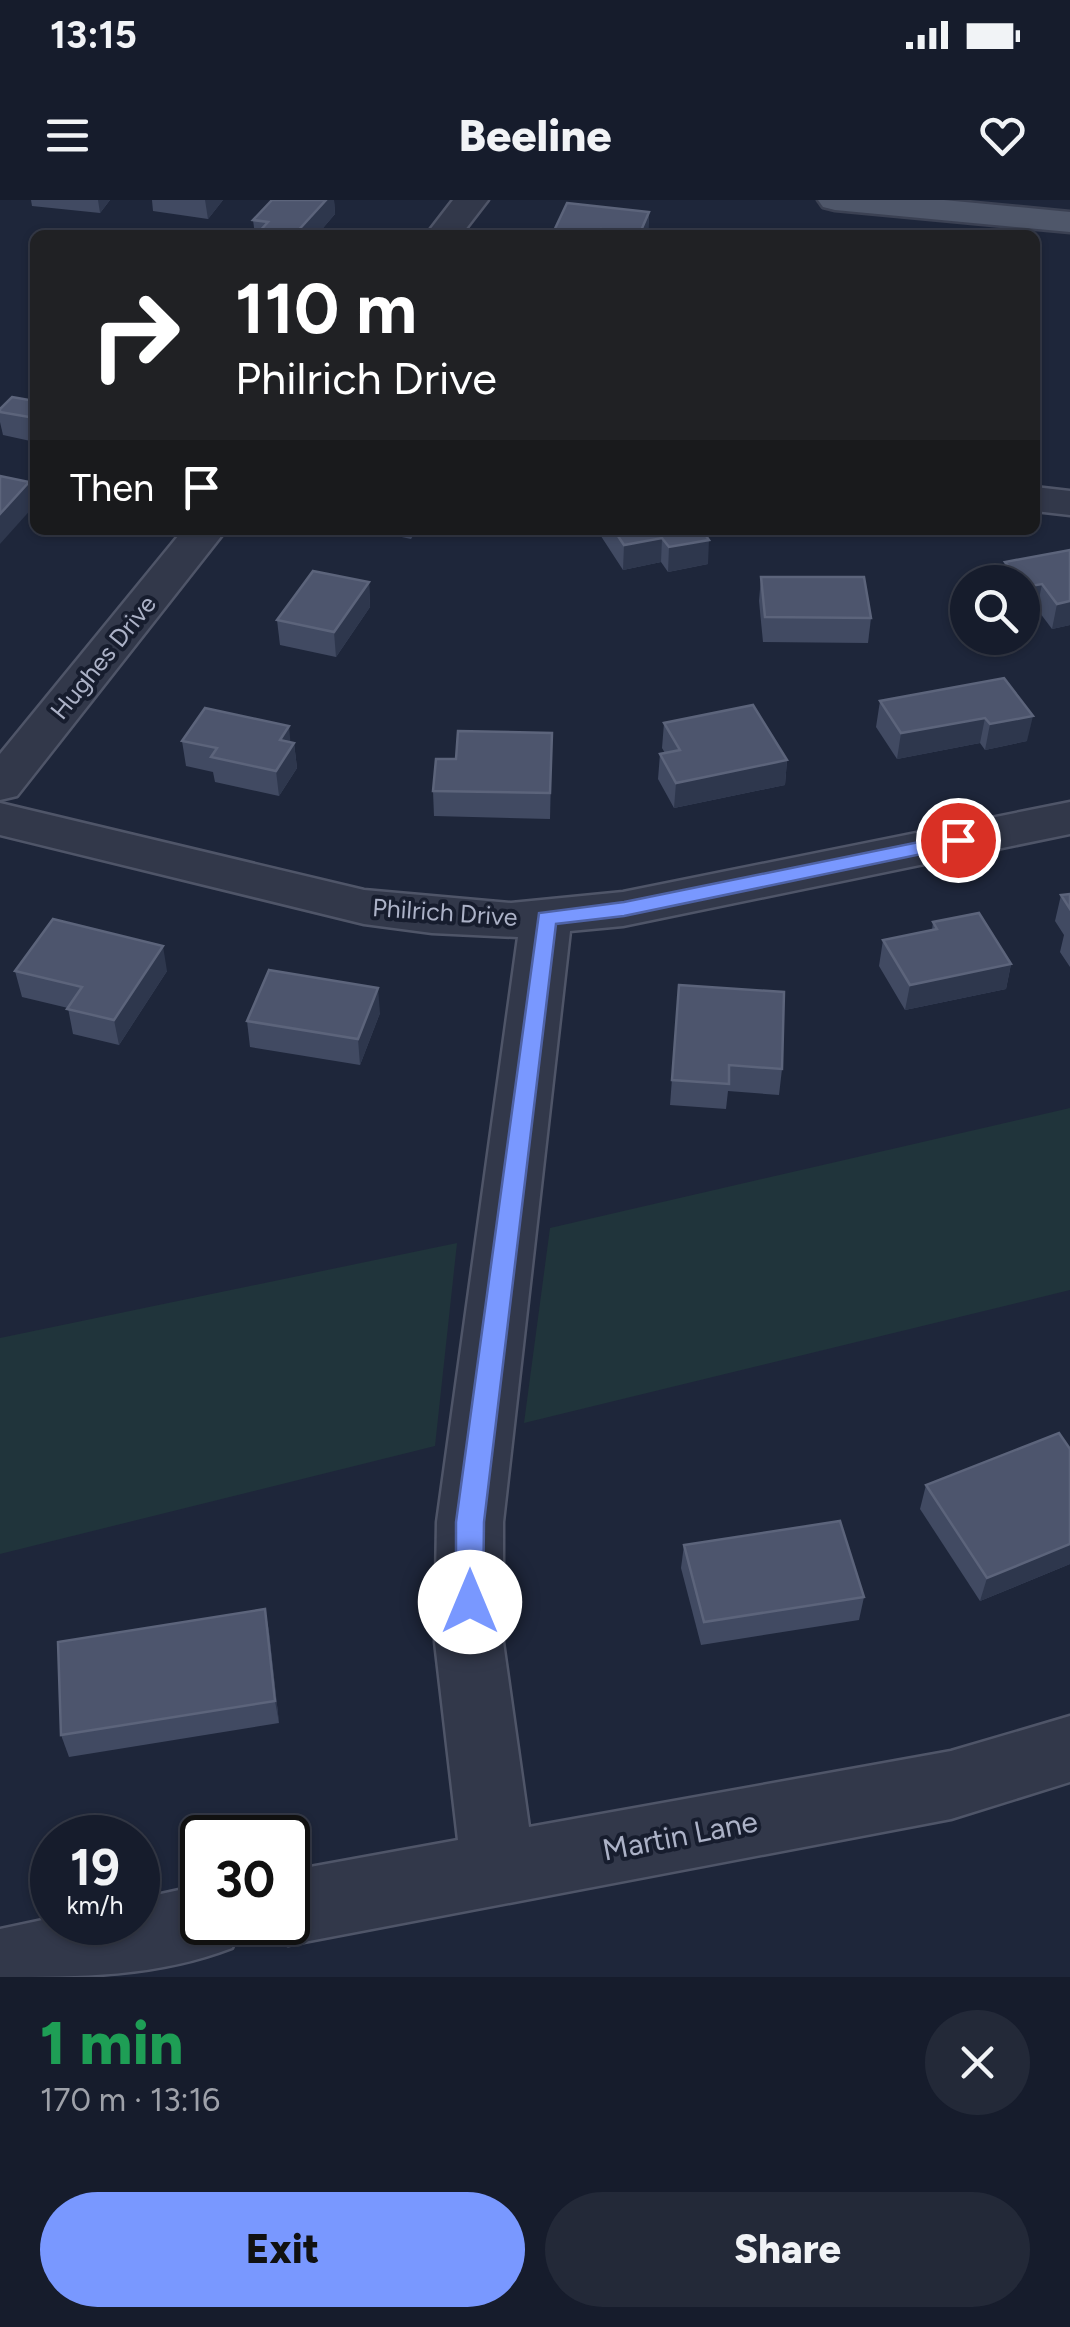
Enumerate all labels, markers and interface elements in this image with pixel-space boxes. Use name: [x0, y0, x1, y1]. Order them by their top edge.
text: 13:15: [50, 12, 137, 58]
icon: menu: [40, 108, 95, 163]
text: Beeline: [458, 108, 612, 162]
icon: heart: [975, 108, 1030, 163]
text: 110 m: [235, 266, 417, 351]
icon: right: [70, 270, 200, 400]
text: Philrich Drive: [235, 351, 497, 405]
icon: arrive: [174, 460, 229, 515]
text: Then: [70, 465, 154, 511]
map controls: [950, 565, 1040, 655]
button: search: [950, 565, 1040, 655]
street label: Hughes Drive: [44, 589, 162, 725]
pin: [916, 798, 1001, 883]
icon: arrive: [931, 813, 986, 868]
street label: Philrich Drive: [371, 892, 519, 932]
position arrow: [418, 1550, 522, 1654]
street label: Martin Lane: [599, 1802, 761, 1869]
speed limit sign: 30: [180, 1815, 310, 1945]
text: 19: [70, 1837, 120, 1898]
text: km/h: [66, 1890, 124, 1920]
text: 1 min: [40, 2007, 183, 2079]
button: close: [925, 2010, 1030, 2115]
text: 170 m · 13:16: [40, 2081, 220, 2119]
button: Exit: [40, 2192, 525, 2307]
button: Share: [545, 2192, 1030, 2307]

